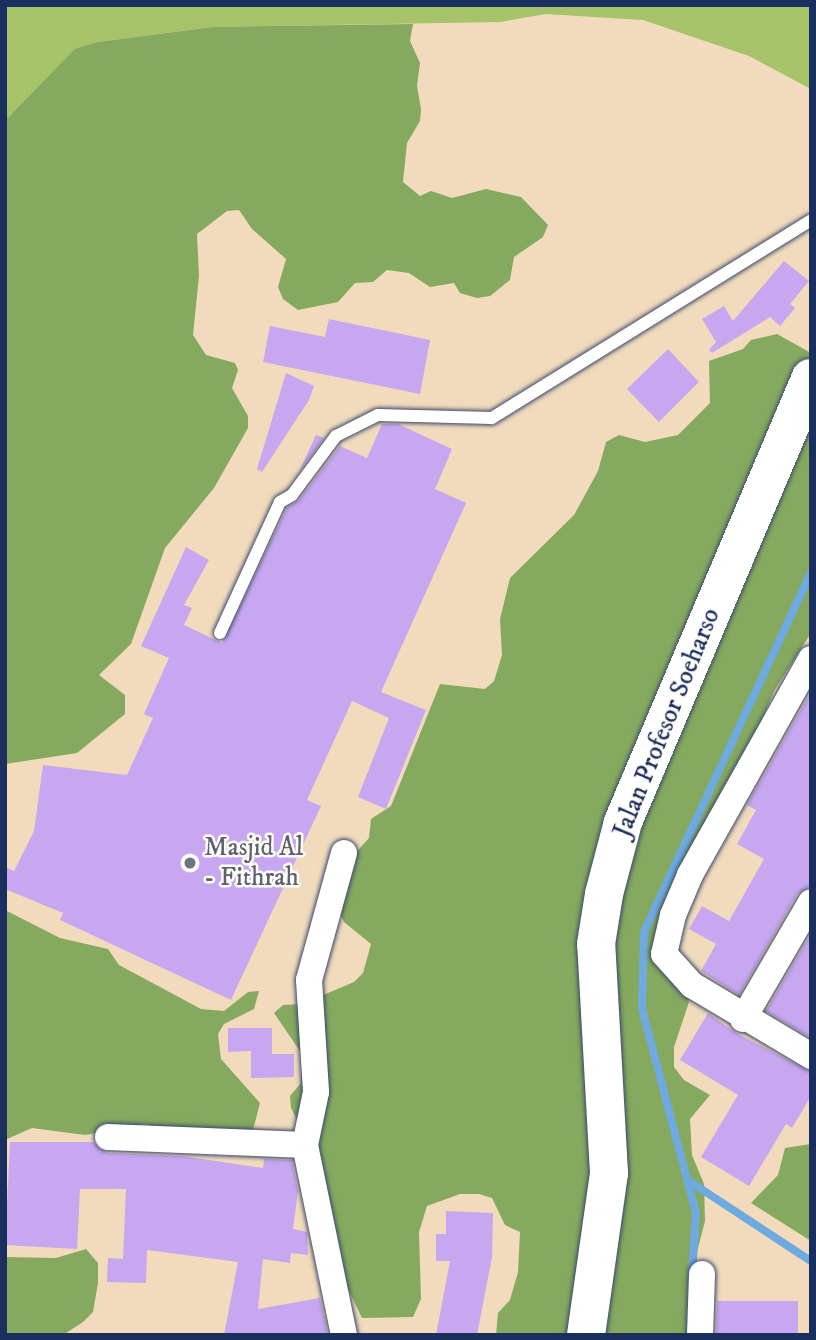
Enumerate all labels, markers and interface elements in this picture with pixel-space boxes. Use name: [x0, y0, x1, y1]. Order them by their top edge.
street label: Jalan Profesor Soeharso: [607, 604, 727, 842]
place label: Masjid Al - Fithrah: [204, 832, 303, 894]
marker: Masjid Al - Fithrah: [182, 855, 198, 871]

